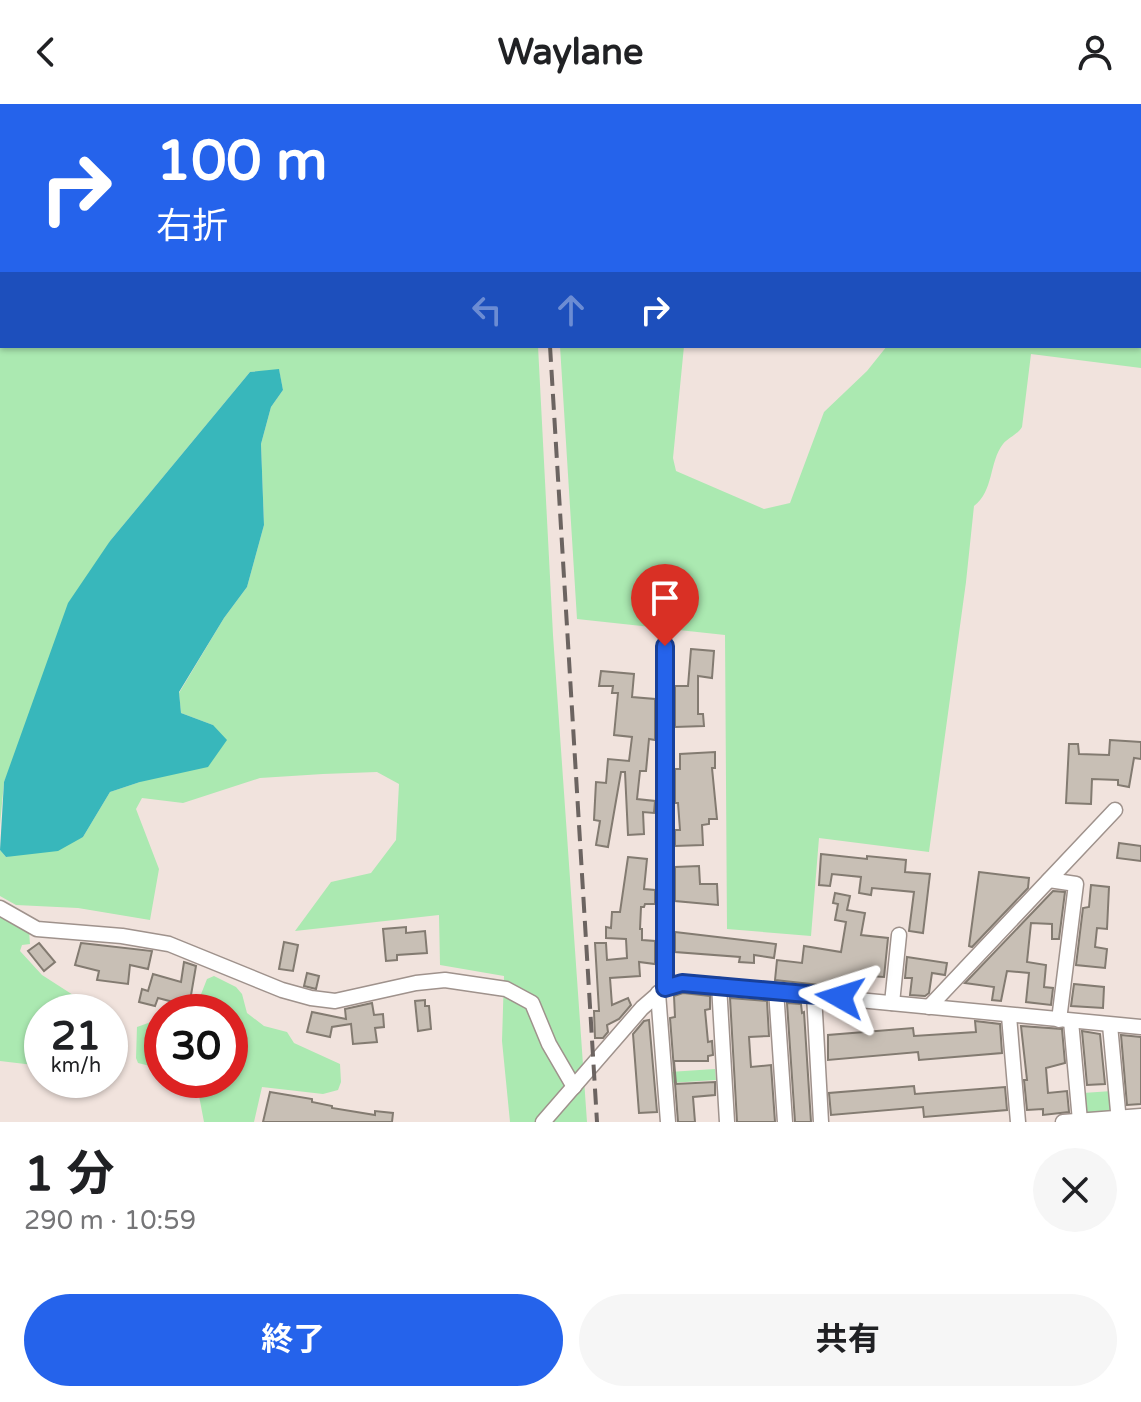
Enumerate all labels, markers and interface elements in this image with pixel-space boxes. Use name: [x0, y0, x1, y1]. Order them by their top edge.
icon: back: [24, 30, 68, 74]
icon: person: [1073, 30, 1117, 74]
text: Waylane: [498, 31, 643, 74]
text: 100 m: [156, 128, 327, 195]
icon: right: [24, 136, 128, 240]
text: 右折: [156, 205, 228, 248]
icon: left: [465, 288, 509, 332]
icon: ahead: [549, 288, 593, 332]
icon: right: [633, 288, 677, 332]
pin: [631, 564, 699, 646]
icon: arrive: [643, 576, 687, 620]
position arrow: [798, 955, 882, 1039]
speed limit sign: 30: [144, 994, 248, 1098]
text: 21: [51, 1012, 101, 1060]
text: km/h: [51, 1054, 101, 1078]
text: 1 分: [24, 1146, 115, 1204]
button: close: [1033, 1148, 1117, 1232]
text: 290 m · 10:59: [24, 1205, 196, 1236]
button: 終了: [24, 1294, 563, 1386]
button: 共有: [579, 1294, 1117, 1386]

